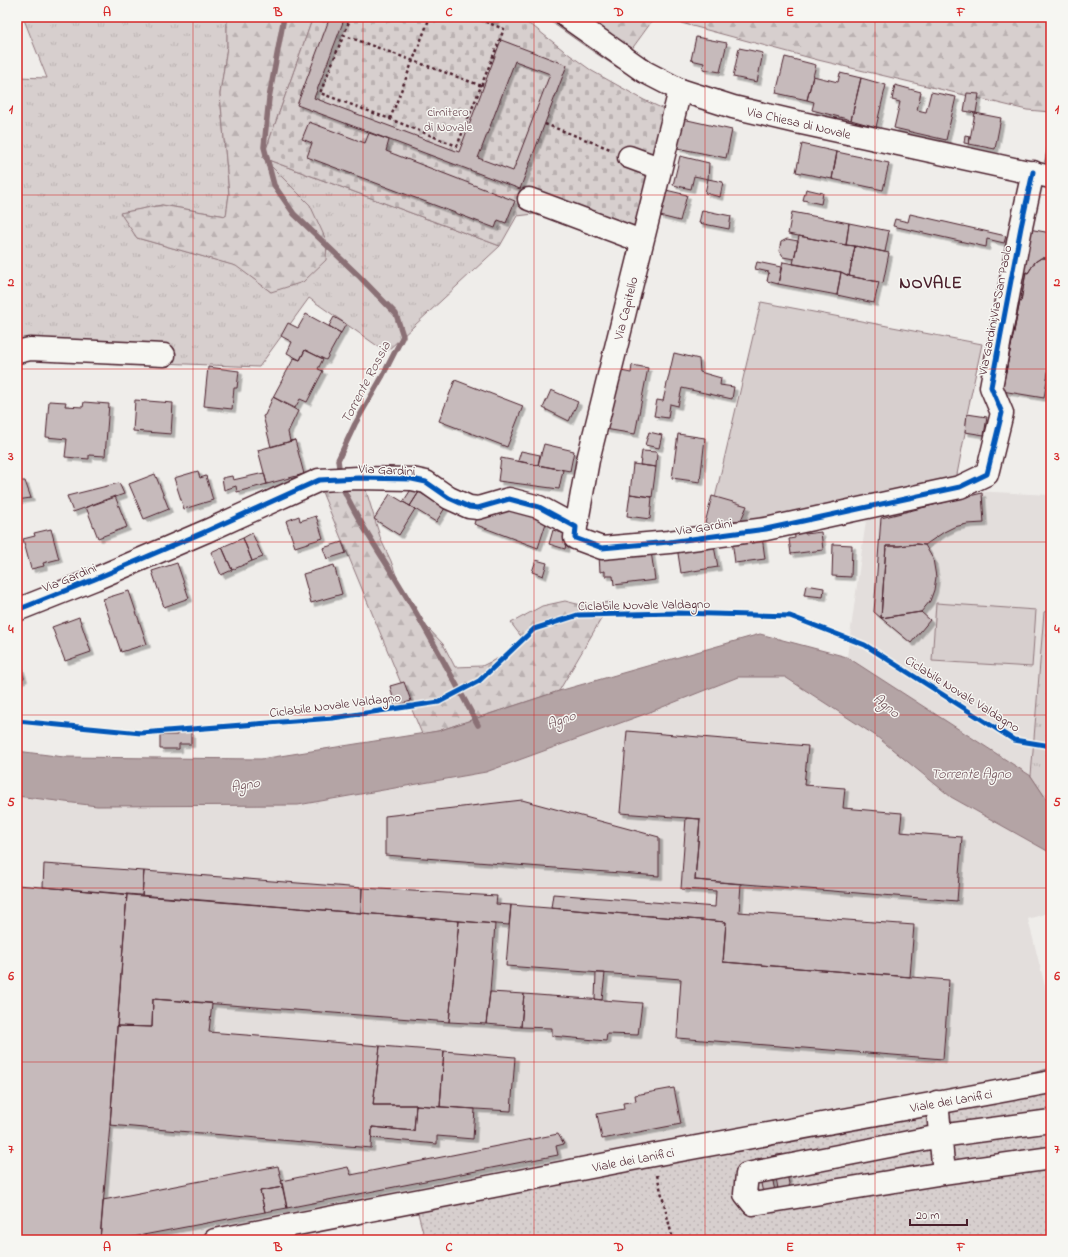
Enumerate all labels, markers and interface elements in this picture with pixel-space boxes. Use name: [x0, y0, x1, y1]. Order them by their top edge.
text: A: [103, 3, 111, 22]
text: B: [273, 3, 283, 22]
text: C: [445, 3, 453, 22]
text: D: [613, 3, 624, 22]
text: E: [786, 3, 794, 22]
text: F: [956, 3, 966, 22]
text: 1: [9, 100, 14, 119]
text: 1: [1055, 100, 1060, 119]
street label: Via Chiesa di Novale: [744, 102, 853, 145]
park label: cimitero di Novale: [424, 103, 472, 137]
street label: Via Gardini;Via San Paolo: [973, 243, 1017, 378]
district label: NOVALE: [899, 271, 963, 296]
text: 2: [7, 273, 15, 292]
text: 2: [1053, 273, 1061, 292]
street label: Via Capitello: [609, 275, 644, 343]
water label: Torrente Rossia: [336, 337, 397, 428]
text: 3: [7, 447, 14, 466]
text: 3: [1053, 447, 1060, 466]
street label: Via Gardini: [357, 459, 416, 481]
street label: Via Gardini: [674, 514, 734, 541]
street label: Via Gardini: [39, 559, 100, 598]
street label: Ciclabile Novale Valdagno: [578, 595, 711, 617]
text: 4: [7, 620, 14, 639]
text: 4: [1053, 620, 1060, 639]
street label: Ciclabile Novale Valdagno: [900, 651, 1024, 738]
street label: Ciclabile Novale Valdagno: [268, 688, 402, 724]
water label: Agno: [868, 689, 905, 724]
water label: Agno: [544, 706, 579, 735]
water label: Torrente Agno: [931, 764, 1012, 785]
water label: Agno: [229, 773, 262, 798]
text: 5: [7, 793, 15, 812]
text: 5: [1053, 793, 1061, 812]
text: 6: [7, 967, 14, 986]
text: 6: [1053, 967, 1060, 986]
street label: Viale dei Lanifici: [908, 1085, 994, 1118]
text: 7: [8, 1140, 14, 1159]
text: 7: [1054, 1140, 1060, 1159]
street label: Viale dei Lanifici: [590, 1143, 676, 1178]
scale bar: [910, 1201, 967, 1227]
text: 20 m: [916, 1207, 939, 1225]
text: A: [103, 1238, 111, 1257]
text: B: [273, 1238, 283, 1257]
text: C: [445, 1238, 453, 1257]
text: D: [613, 1238, 624, 1257]
text: E: [786, 1238, 794, 1257]
text: F: [956, 1238, 966, 1257]

